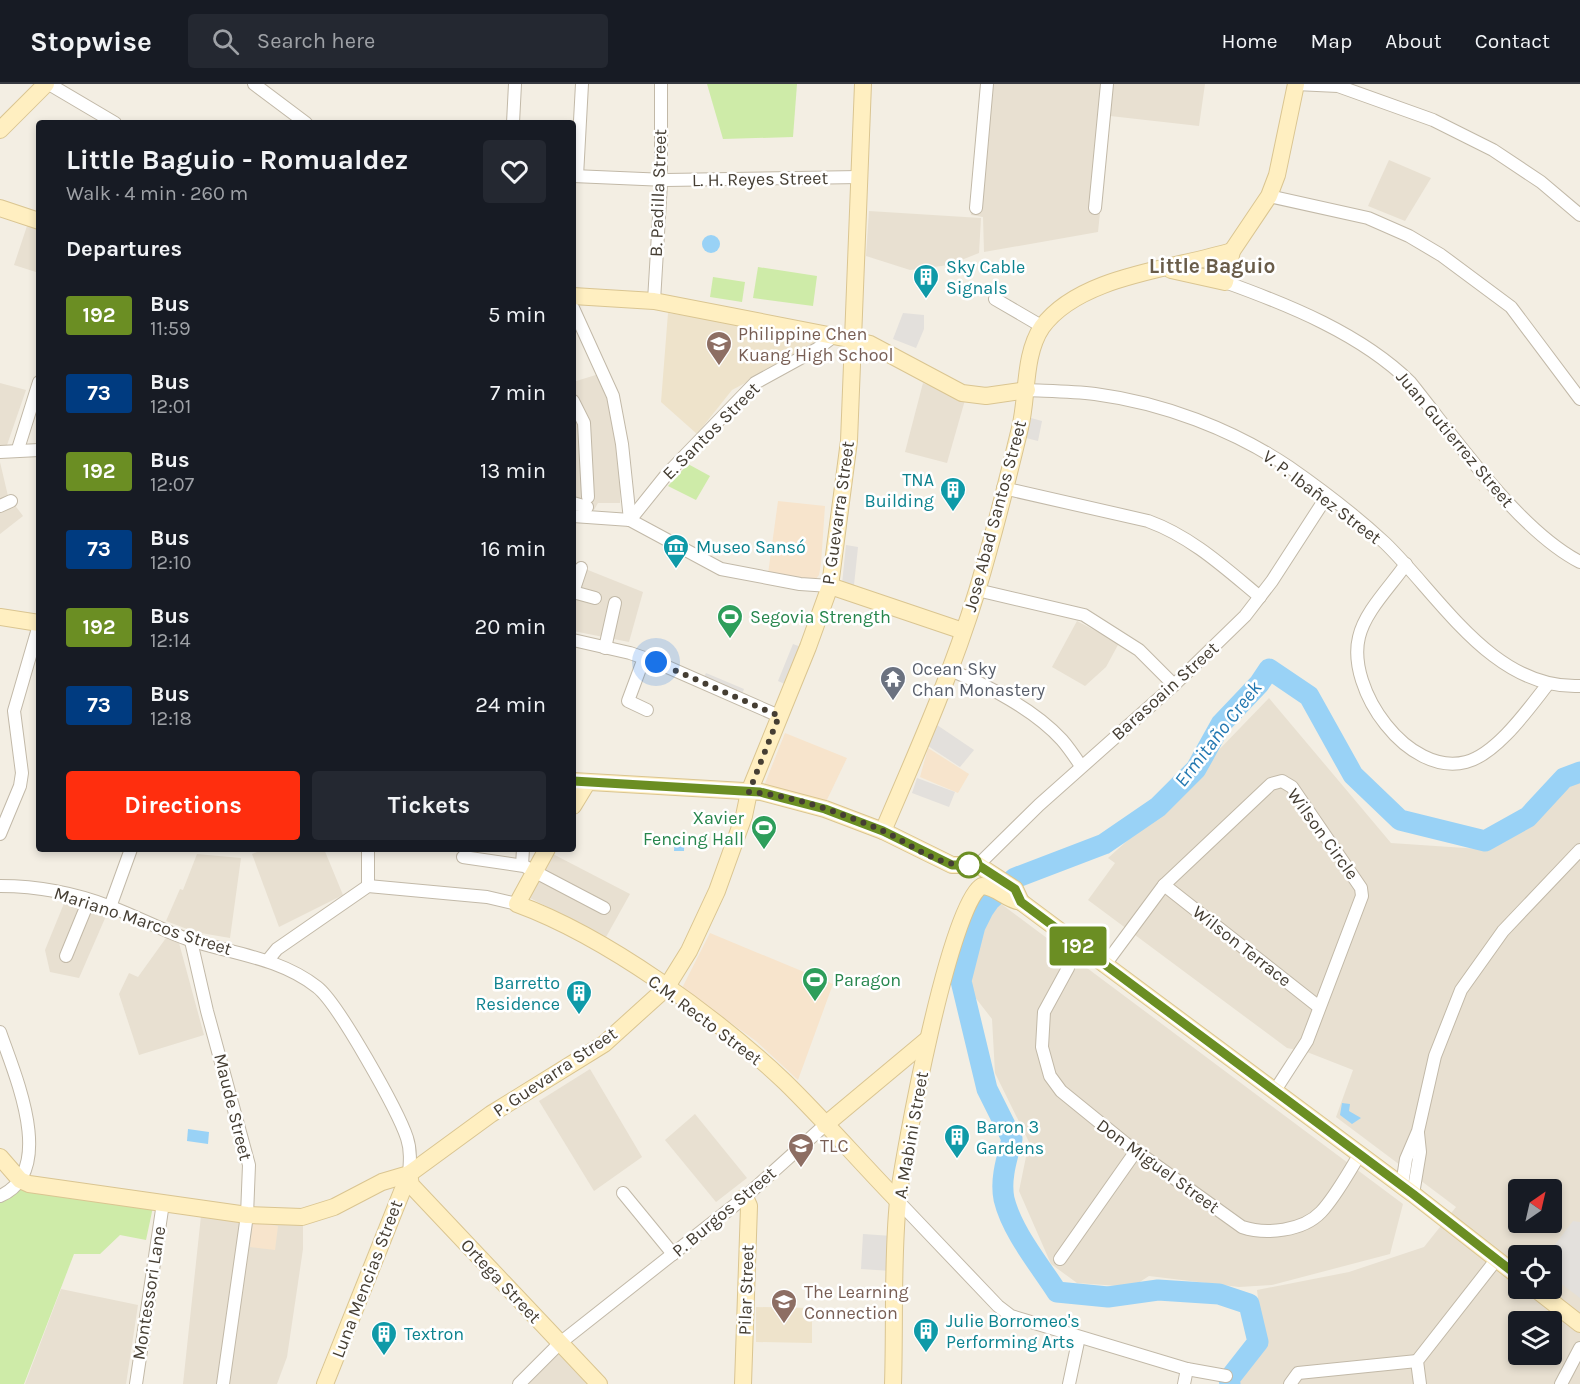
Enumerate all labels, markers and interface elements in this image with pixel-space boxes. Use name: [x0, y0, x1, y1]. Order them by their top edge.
search box: [188, 14, 608, 68]
text: Stopwise: [30, 25, 152, 58]
icon: search: [209, 25, 242, 58]
text: Search here: [257, 28, 375, 54]
text: Home: [1222, 29, 1278, 53]
text: Map: [1311, 29, 1352, 53]
text: About: [1385, 29, 1442, 53]
text: Contact: [1475, 29, 1550, 53]
street label: B. Padilla Street: [645, 128, 671, 257]
button: heart: [483, 140, 546, 203]
text: Little Baguio - Romualdez: [66, 143, 408, 176]
street label: L. H. Reyes Street: [692, 167, 829, 191]
text: Walk · 4 min · 260 m: [66, 182, 248, 205]
text: Departures: [66, 236, 182, 262]
district label: Little Baguio: [1149, 254, 1275, 278]
place label: Sky Cable Signals: [946, 256, 1025, 299]
building icon: Sky Cable Signals: [911, 262, 941, 300]
text: Bus: [150, 291, 190, 317]
text: 5 min: [488, 302, 546, 328]
text: 192: [82, 303, 116, 327]
text: 11:59: [150, 317, 191, 340]
place label: Philippine Chen Kuang High School: [738, 323, 894, 366]
school or university icon: Philippine Chen Kuang High School: [704, 329, 734, 367]
street label: Juan Gutierrez Street: [1391, 366, 1519, 512]
text: Bus: [150, 369, 190, 395]
street label: E. Santos Street: [658, 377, 765, 484]
text: 7 min: [490, 380, 546, 406]
text: 73: [87, 381, 111, 405]
text: 12:01: [150, 395, 191, 418]
street label: Jose Abad Santos Street: [959, 418, 1031, 614]
street label: P. Guevarra Street: [817, 440, 859, 586]
street label: V. P. Ibañez Street: [1258, 445, 1386, 549]
text: Bus: [150, 447, 190, 473]
text: 13 min: [480, 458, 546, 484]
text: 192: [82, 459, 116, 483]
place label: TNA Building: [864, 469, 934, 512]
text: 12:07: [150, 473, 194, 496]
building icon: TNA Building: [938, 475, 968, 513]
text: Bus: [150, 525, 190, 551]
museum icon: Museo Sansó: [661, 532, 691, 570]
text: 16 min: [480, 536, 546, 562]
place label: Museo Sansó: [696, 536, 806, 558]
text: 73: [87, 537, 111, 561]
text: 12:10: [150, 551, 191, 574]
sports icon: Segovia Strength: [715, 602, 745, 640]
text: Bus: [150, 603, 190, 629]
place label: Segovia Strength: [750, 606, 891, 628]
text: 20 min: [475, 614, 546, 640]
text: 192: [82, 615, 116, 639]
text: 12:14: [150, 629, 191, 652]
street label: Barasoain Street: [1107, 637, 1223, 745]
your location: [641, 647, 671, 677]
place label: Ocean Sky Chan Monastery: [912, 658, 1046, 701]
temple icon: Ocean Sky Chan Monastery: [878, 664, 908, 702]
water label: Ermitaño Creek: [1170, 676, 1267, 791]
text: Bus: [150, 681, 190, 707]
text: 24 min: [475, 692, 546, 718]
text: 73: [87, 693, 111, 717]
text: 12:18: [150, 707, 192, 730]
button: Directions: [66, 771, 300, 840]
button: Tickets: [312, 771, 546, 840]
street label: Wilson Circle: [1283, 784, 1363, 884]
place label: Xavier Fencing Hall: [643, 807, 744, 850]
sports icon: Xavier Fencing Hall: [749, 813, 779, 851]
unlabelled marker: [956, 852, 982, 878]
street label: Mariano Marcos Street: [51, 882, 235, 960]
street label: Wilson Terrace: [1188, 901, 1296, 991]
line badge: 192: [1044, 926, 1112, 966]
text: 192: [1061, 934, 1095, 958]
sports icon: Paragon: [800, 965, 830, 1003]
place label: Paragon: [834, 969, 901, 991]
street label: C.M. Recto Street: [644, 970, 766, 1070]
place label: Barretto Residence: [476, 972, 560, 1015]
building icon: Barretto Residence: [564, 978, 594, 1016]
street label: P. Guevarra Street: [489, 1022, 621, 1122]
street label: Maude Street: [209, 1051, 257, 1163]
street label: A. Mabini Street: [889, 1069, 933, 1200]
street label: Don Miguel Street: [1092, 1114, 1224, 1218]
place label: Baron 3 Gardens: [976, 1116, 1044, 1159]
building icon: Baron 3 Gardens: [942, 1122, 972, 1160]
school or university icon: TLC: [786, 1131, 816, 1169]
place label: TLC: [820, 1135, 848, 1157]
street label: P. Burgos Street: [668, 1162, 781, 1262]
north arrow: [1508, 1179, 1562, 1233]
map controls: [1508, 1179, 1562, 1365]
street label: Luna Mencias Street: [327, 1197, 407, 1361]
street label: Montessori Lane: [128, 1224, 170, 1362]
street label: Ortega Street: [456, 1234, 546, 1328]
street label: Pilar Street: [733, 1244, 759, 1336]
button: locate: [1508, 1245, 1562, 1299]
place label: The Learning Connection: [804, 1281, 909, 1324]
school or university icon: The Learning Connection: [769, 1287, 799, 1325]
place label: Julie Borromeo's Performing Arts: [946, 1310, 1080, 1353]
button: layers: [1508, 1311, 1562, 1365]
building icon: Julie Borromeo's Performing Arts: [911, 1316, 941, 1354]
building icon: Textron: [369, 1319, 399, 1357]
place label: Textron: [404, 1323, 464, 1345]

